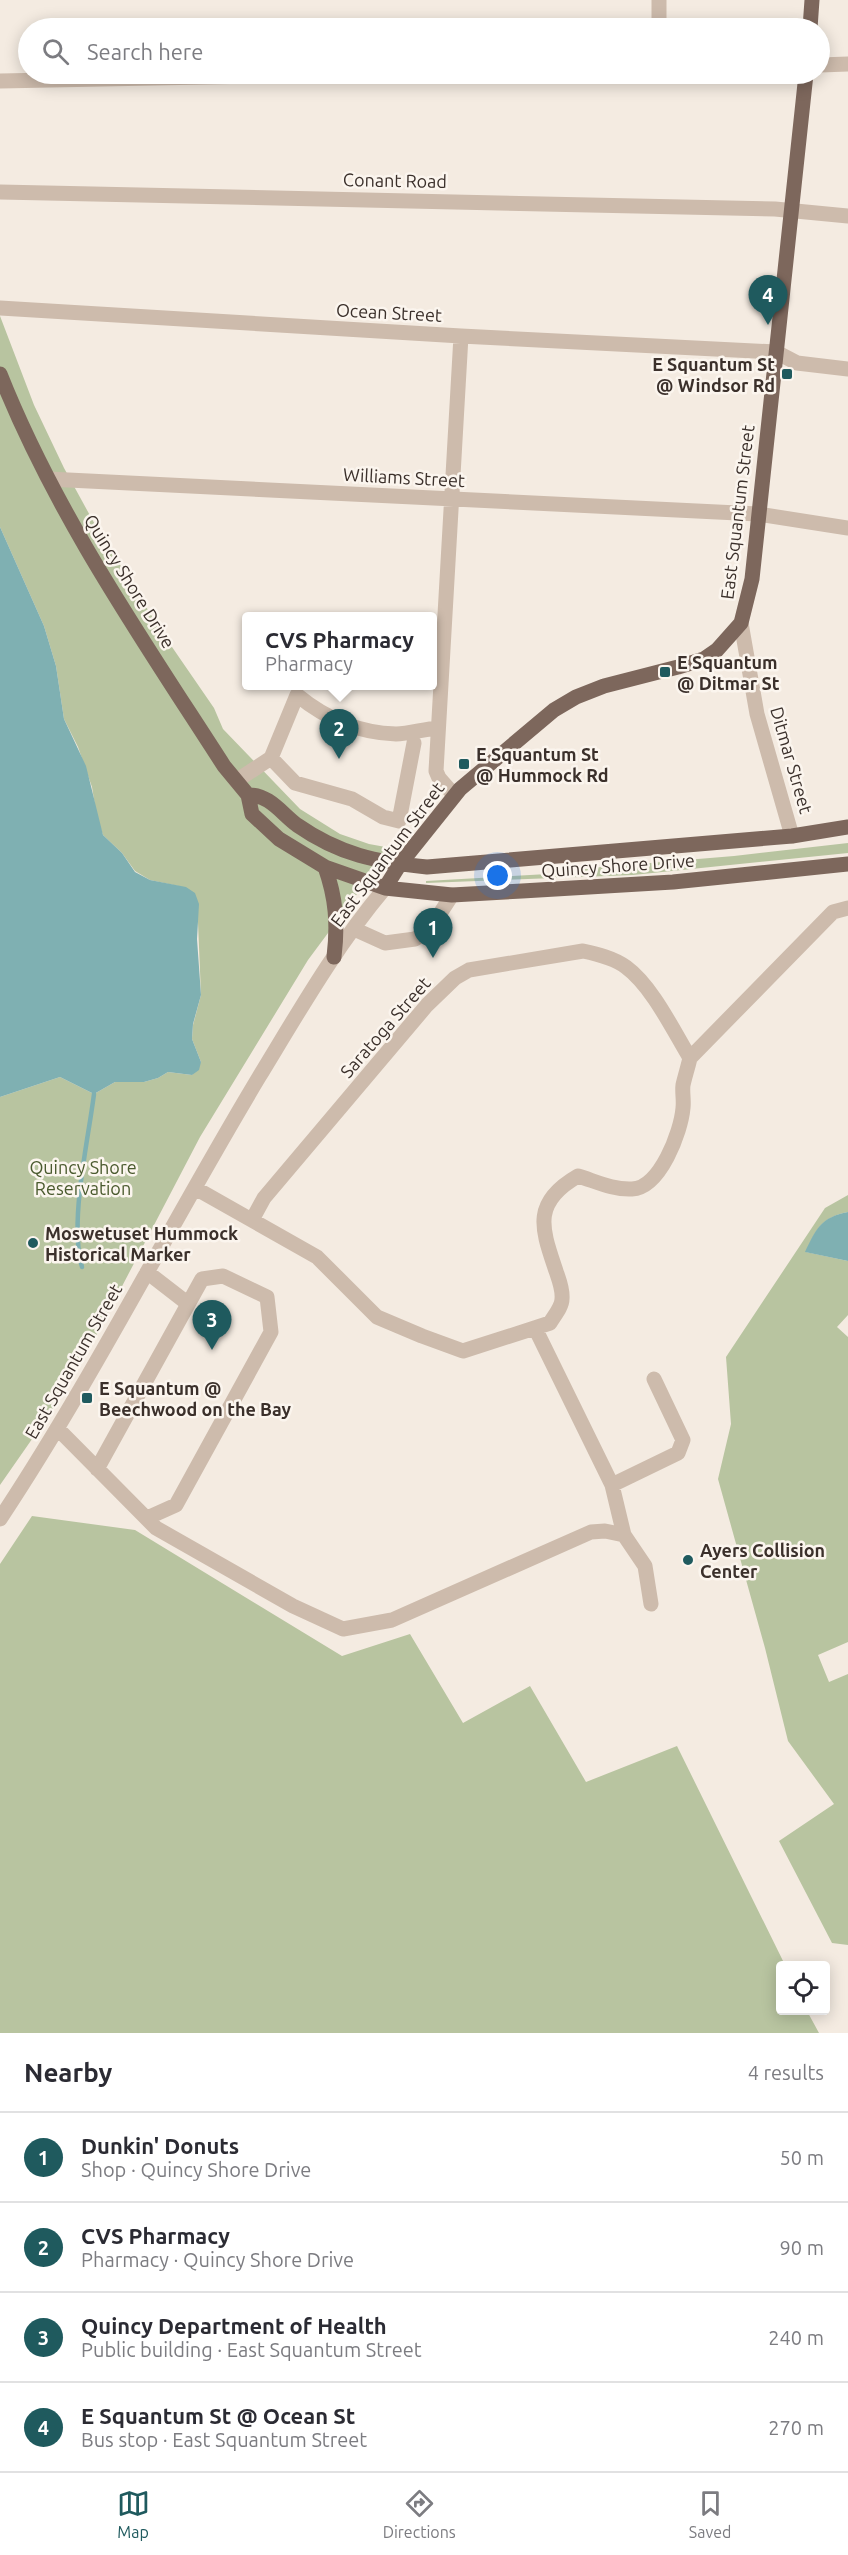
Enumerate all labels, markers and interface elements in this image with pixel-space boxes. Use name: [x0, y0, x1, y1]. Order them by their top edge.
search box: [18, 18, 830, 84]
icon: search: [39, 35, 72, 68]
text: Search here: [87, 39, 203, 64]
street label: Conant Road: [343, 169, 447, 191]
pin: 4: [748, 276, 788, 325]
street label: Ocean Street: [335, 299, 443, 325]
place label: E Squantum St @ Windsor Rd: [652, 354, 775, 395]
marker: E Squantum St @ Windsor Rd: [780, 367, 794, 381]
street label: East Squantum Street: [716, 424, 758, 600]
street label: Williams Street: [342, 464, 466, 490]
street label: Quincy Shore Drive: [80, 510, 179, 652]
popup: [242, 612, 437, 690]
text: CVS Pharmacy: [265, 627, 414, 652]
text: Pharmacy: [265, 652, 353, 675]
place label: E Squantum @ Ditmar St: [677, 652, 780, 693]
marker: E Squantum @ Ditmar St: [658, 665, 672, 679]
street label: Ditmar Street: [767, 704, 817, 816]
pin: 2: [320, 710, 358, 759]
place label: E Squantum St @ Hummock Rd: [476, 744, 609, 785]
marker: E Squantum St @ Hummock Rd: [457, 757, 471, 771]
street label: East Squantum Street: [326, 778, 448, 930]
street label: Quincy Shore Drive: [541, 850, 696, 881]
your location: [483, 861, 512, 890]
pin: 1: [414, 908, 452, 958]
street label: Saratoga Street: [336, 973, 434, 1081]
park label: Quincy Shore Reservation: [29, 1157, 137, 1198]
place label: Moswetuset Hummock Historical Marker: [45, 1223, 238, 1264]
marker: Moswetuset Hummock Historical Marker: [26, 1236, 40, 1250]
street label: East Squantum Street: [20, 1280, 126, 1442]
pin: 3: [192, 1300, 232, 1350]
place label: E Squantum @ Beechwood on the Bay: [99, 1378, 292, 1419]
marker: E Squantum @ Beechwood on the Bay: [80, 1391, 94, 1405]
place label: Ayers Collision Center: [700, 1540, 825, 1581]
marker: Ayers Collision Center: [681, 1553, 695, 1567]
map controls: [776, 1961, 830, 2015]
button: locate: [776, 1961, 830, 2015]
text: Nearby: [24, 2058, 112, 2087]
text: 4 results: [748, 2061, 824, 2084]
text: Dunkin' Donuts: [81, 2133, 239, 2158]
text: 1: [38, 2146, 49, 2169]
text: 50 m: [780, 2146, 824, 2169]
text: Shop · Quincy Shore Drive: [81, 2158, 311, 2181]
text: CVS Pharmacy: [81, 2223, 230, 2248]
text: 2: [38, 2236, 49, 2259]
text: 90 m: [780, 2236, 824, 2259]
text: Pharmacy · Quincy Shore Drive: [81, 2248, 354, 2271]
text: Quincy Department of Health: [81, 2313, 387, 2338]
text: 3: [38, 2326, 49, 2349]
text: 240 m: [768, 2326, 824, 2349]
text: Public building · East Squantum Street: [81, 2338, 422, 2361]
text: E Squantum St @ Ocean St: [81, 2403, 355, 2428]
text: 4: [38, 2416, 49, 2439]
text: 270 m: [768, 2416, 824, 2439]
text: Bus stop · East Squantum Street: [81, 2428, 367, 2451]
tab: Map: [117, 2487, 150, 2541]
tab: Directions: [383, 2487, 456, 2541]
tab: Saved: [689, 2487, 731, 2541]

